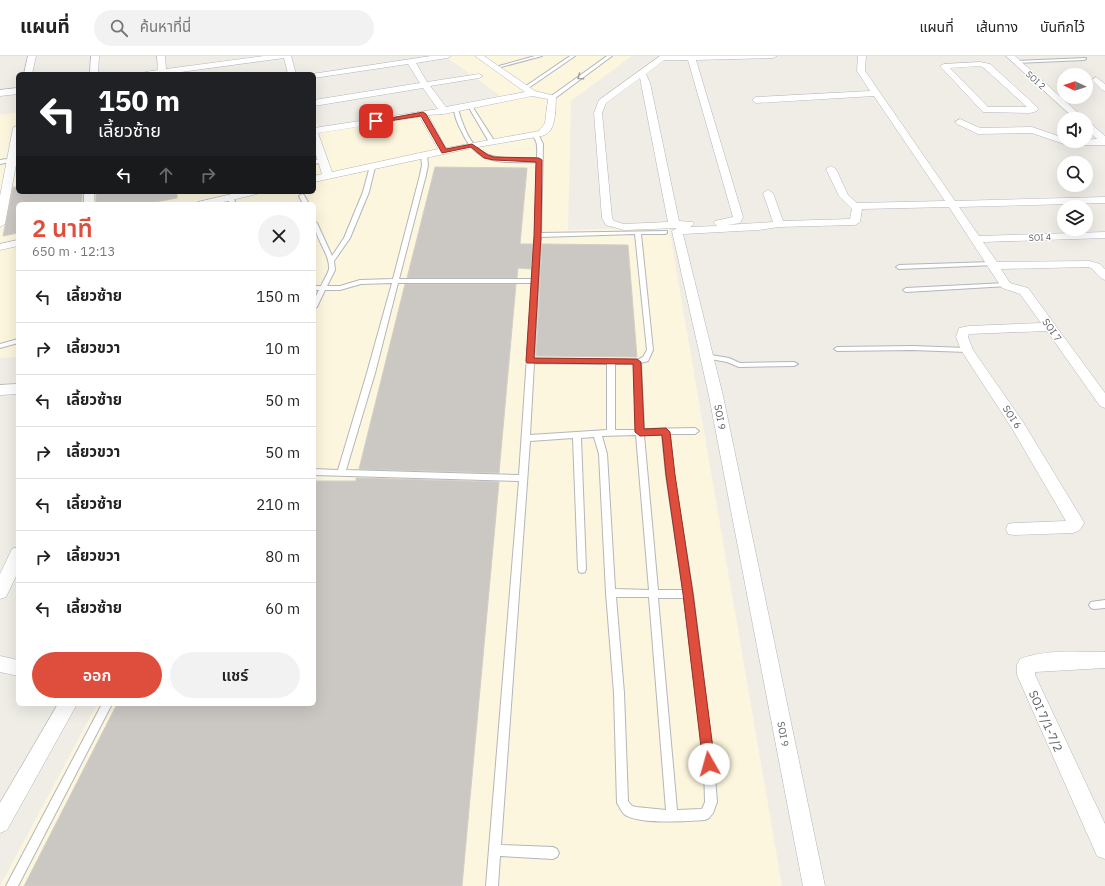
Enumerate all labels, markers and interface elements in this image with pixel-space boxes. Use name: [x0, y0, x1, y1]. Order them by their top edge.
search box: [94, 10, 374, 46]
text: แผนที่: [20, 14, 70, 38]
icon: search: [108, 17, 130, 39]
text: ค้นหาที่นี่: [140, 17, 191, 36]
text: แผนที่: [920, 18, 954, 36]
text: เส้นทาง: [976, 18, 1018, 36]
text: บันทึกไว้: [1040, 18, 1085, 36]
street label: SOI 2: [1024, 68, 1048, 92]
north arrow: [1057, 68, 1093, 104]
map controls: [1057, 68, 1093, 236]
one-way arrow: [578, 72, 585, 79]
text: 150 m: [98, 82, 180, 119]
icon: left: [32, 88, 84, 140]
pin: [359, 104, 393, 138]
icon: arrive: [365, 110, 387, 132]
button: sound: [1057, 112, 1093, 148]
text: เลี้ยวซ้าย: [98, 119, 161, 142]
button: search: [1057, 156, 1093, 192]
icon: left: [113, 164, 135, 186]
icon: ahead: [155, 164, 177, 186]
icon: right: [197, 164, 219, 186]
button: layers: [1057, 200, 1093, 236]
text: 2 นาที: [32, 212, 93, 244]
button: close: [258, 215, 300, 257]
street label: SOI 4: [1028, 231, 1052, 243]
text: 650 m · 12:13: [32, 243, 115, 260]
icon: left: [32, 286, 54, 308]
text: เลี้ยวซ้าย: [66, 286, 122, 305]
text: 150 m: [256, 287, 300, 306]
street label: SOI 7: [1039, 316, 1065, 344]
icon: right: [32, 338, 54, 360]
text: เลี้ยวขวา: [66, 338, 120, 357]
text: 10 m: [265, 339, 300, 358]
icon: left: [32, 390, 54, 412]
text: เลี้ยวซ้าย: [66, 390, 122, 409]
text: 50 m: [265, 391, 300, 410]
street label: SOI 9: [711, 403, 729, 431]
street label: SOI 6: [1000, 403, 1024, 431]
icon: right: [32, 442, 54, 464]
text: เลี้ยวขวา: [66, 442, 120, 461]
text: 50 m: [265, 443, 300, 462]
icon: left: [32, 494, 54, 516]
text: เลี้ยวซ้าย: [66, 494, 122, 513]
text: 210 m: [256, 495, 300, 514]
icon: right: [32, 546, 54, 568]
text: เลี้ยวขวา: [66, 546, 120, 565]
text: 80 m: [265, 547, 300, 566]
icon: left: [32, 598, 54, 620]
text: เลี้ยวซ้าย: [66, 598, 122, 617]
text: 60 m: [265, 599, 300, 618]
button: ออก: [32, 652, 162, 698]
button: แชร์: [170, 652, 300, 698]
street label: SOI 7/1-7/2: [1026, 688, 1066, 754]
street label: SOI 9: [774, 720, 792, 748]
position arrow: [688, 743, 730, 785]

